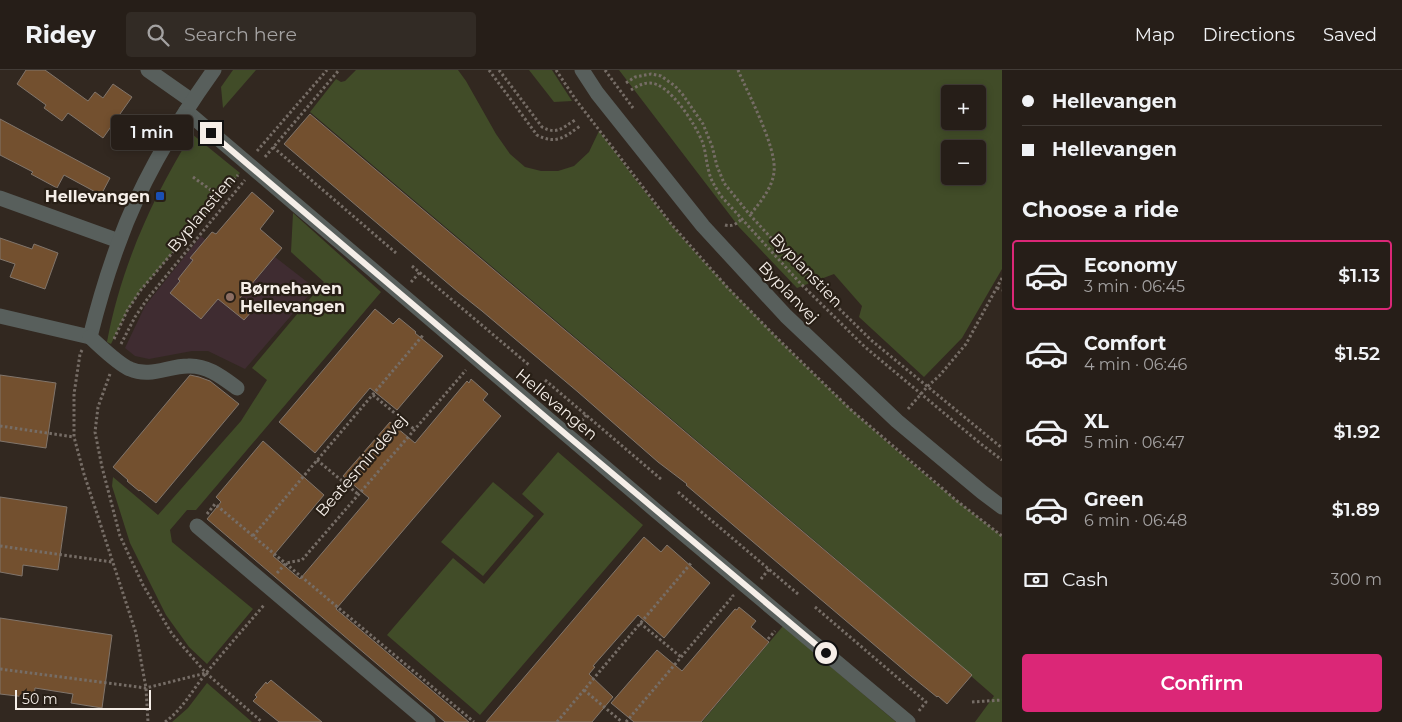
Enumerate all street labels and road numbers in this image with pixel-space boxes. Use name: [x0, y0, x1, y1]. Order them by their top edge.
street label: Byplanstien: [163, 171, 239, 256]
street label: Byplanstien: [767, 229, 847, 311]
street label: Byplanvej: [755, 258, 823, 327]
street label: Hellevangen: [512, 365, 601, 444]
street label: Beatesmindevej: [312, 410, 411, 520]

